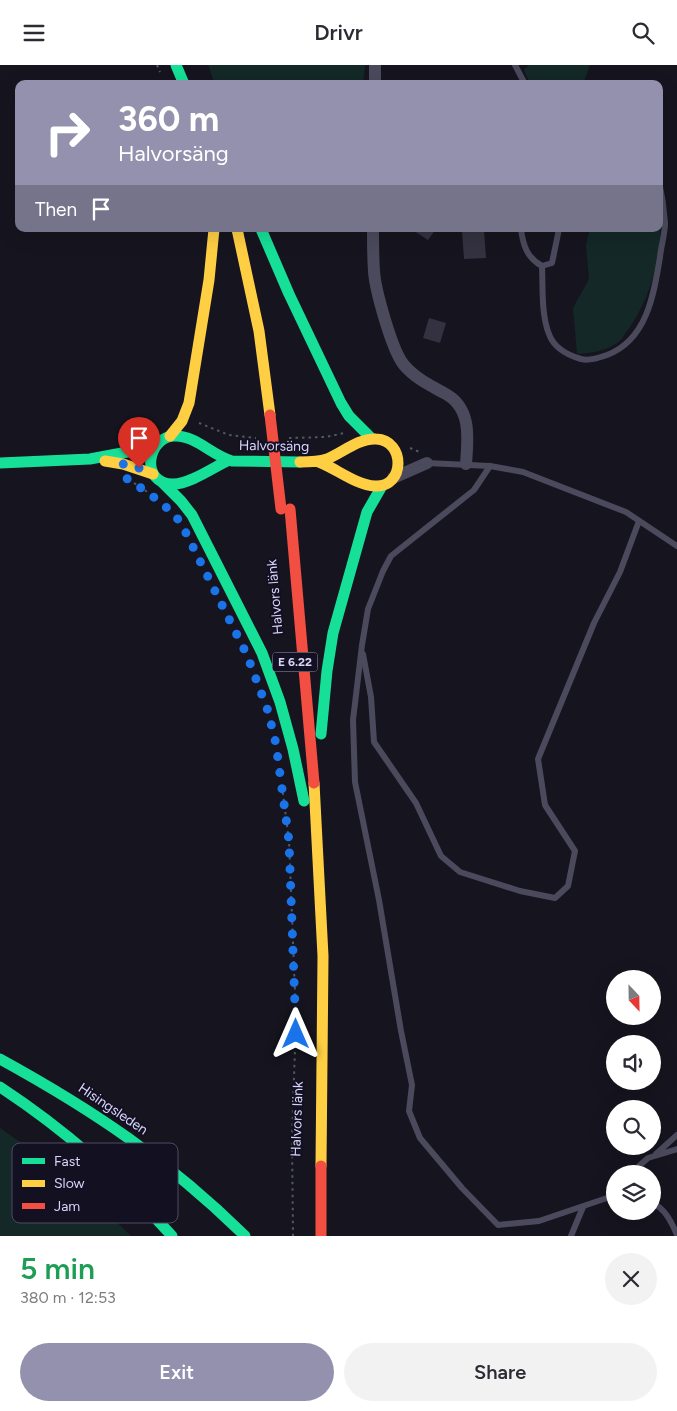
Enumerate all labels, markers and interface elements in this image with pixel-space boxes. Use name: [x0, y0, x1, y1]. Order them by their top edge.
icon: menu: [20, 19, 48, 47]
text: Drivr: [314, 19, 363, 46]
icon: search: [629, 19, 657, 47]
text: 360 m: [118, 98, 219, 140]
icon: right: [35, 100, 100, 165]
text: Halvorsäng: [118, 140, 229, 167]
icon: arrive: [87, 195, 115, 223]
text: Then: [35, 198, 77, 221]
pin: [118, 417, 160, 468]
icon: arrive: [125, 424, 153, 452]
street label: Halvorsäng: [239, 437, 309, 455]
street label: Halvors länk: [263, 558, 287, 635]
road number: E 6.22: [272, 653, 318, 671]
north arrow: [606, 970, 661, 1025]
map controls: [606, 970, 661, 1220]
position arrow: [269, 1007, 321, 1059]
button: sound: [606, 1035, 661, 1090]
street label: Hisingsleden: [75, 1079, 151, 1139]
street label: Halvors länk: [287, 1081, 307, 1157]
button: search: [606, 1100, 661, 1155]
legend: [12, 1143, 178, 1223]
text: Fast: [54, 1153, 80, 1170]
button: layers: [606, 1165, 661, 1220]
text: Slow: [54, 1175, 85, 1192]
text: Jam: [54, 1198, 80, 1215]
text: 5 min: [20, 1250, 95, 1287]
button: close: [605, 1253, 657, 1305]
text: 380 m · 12:53: [20, 1288, 116, 1307]
button: Exit: [20, 1343, 334, 1401]
button: Share: [344, 1343, 657, 1401]

